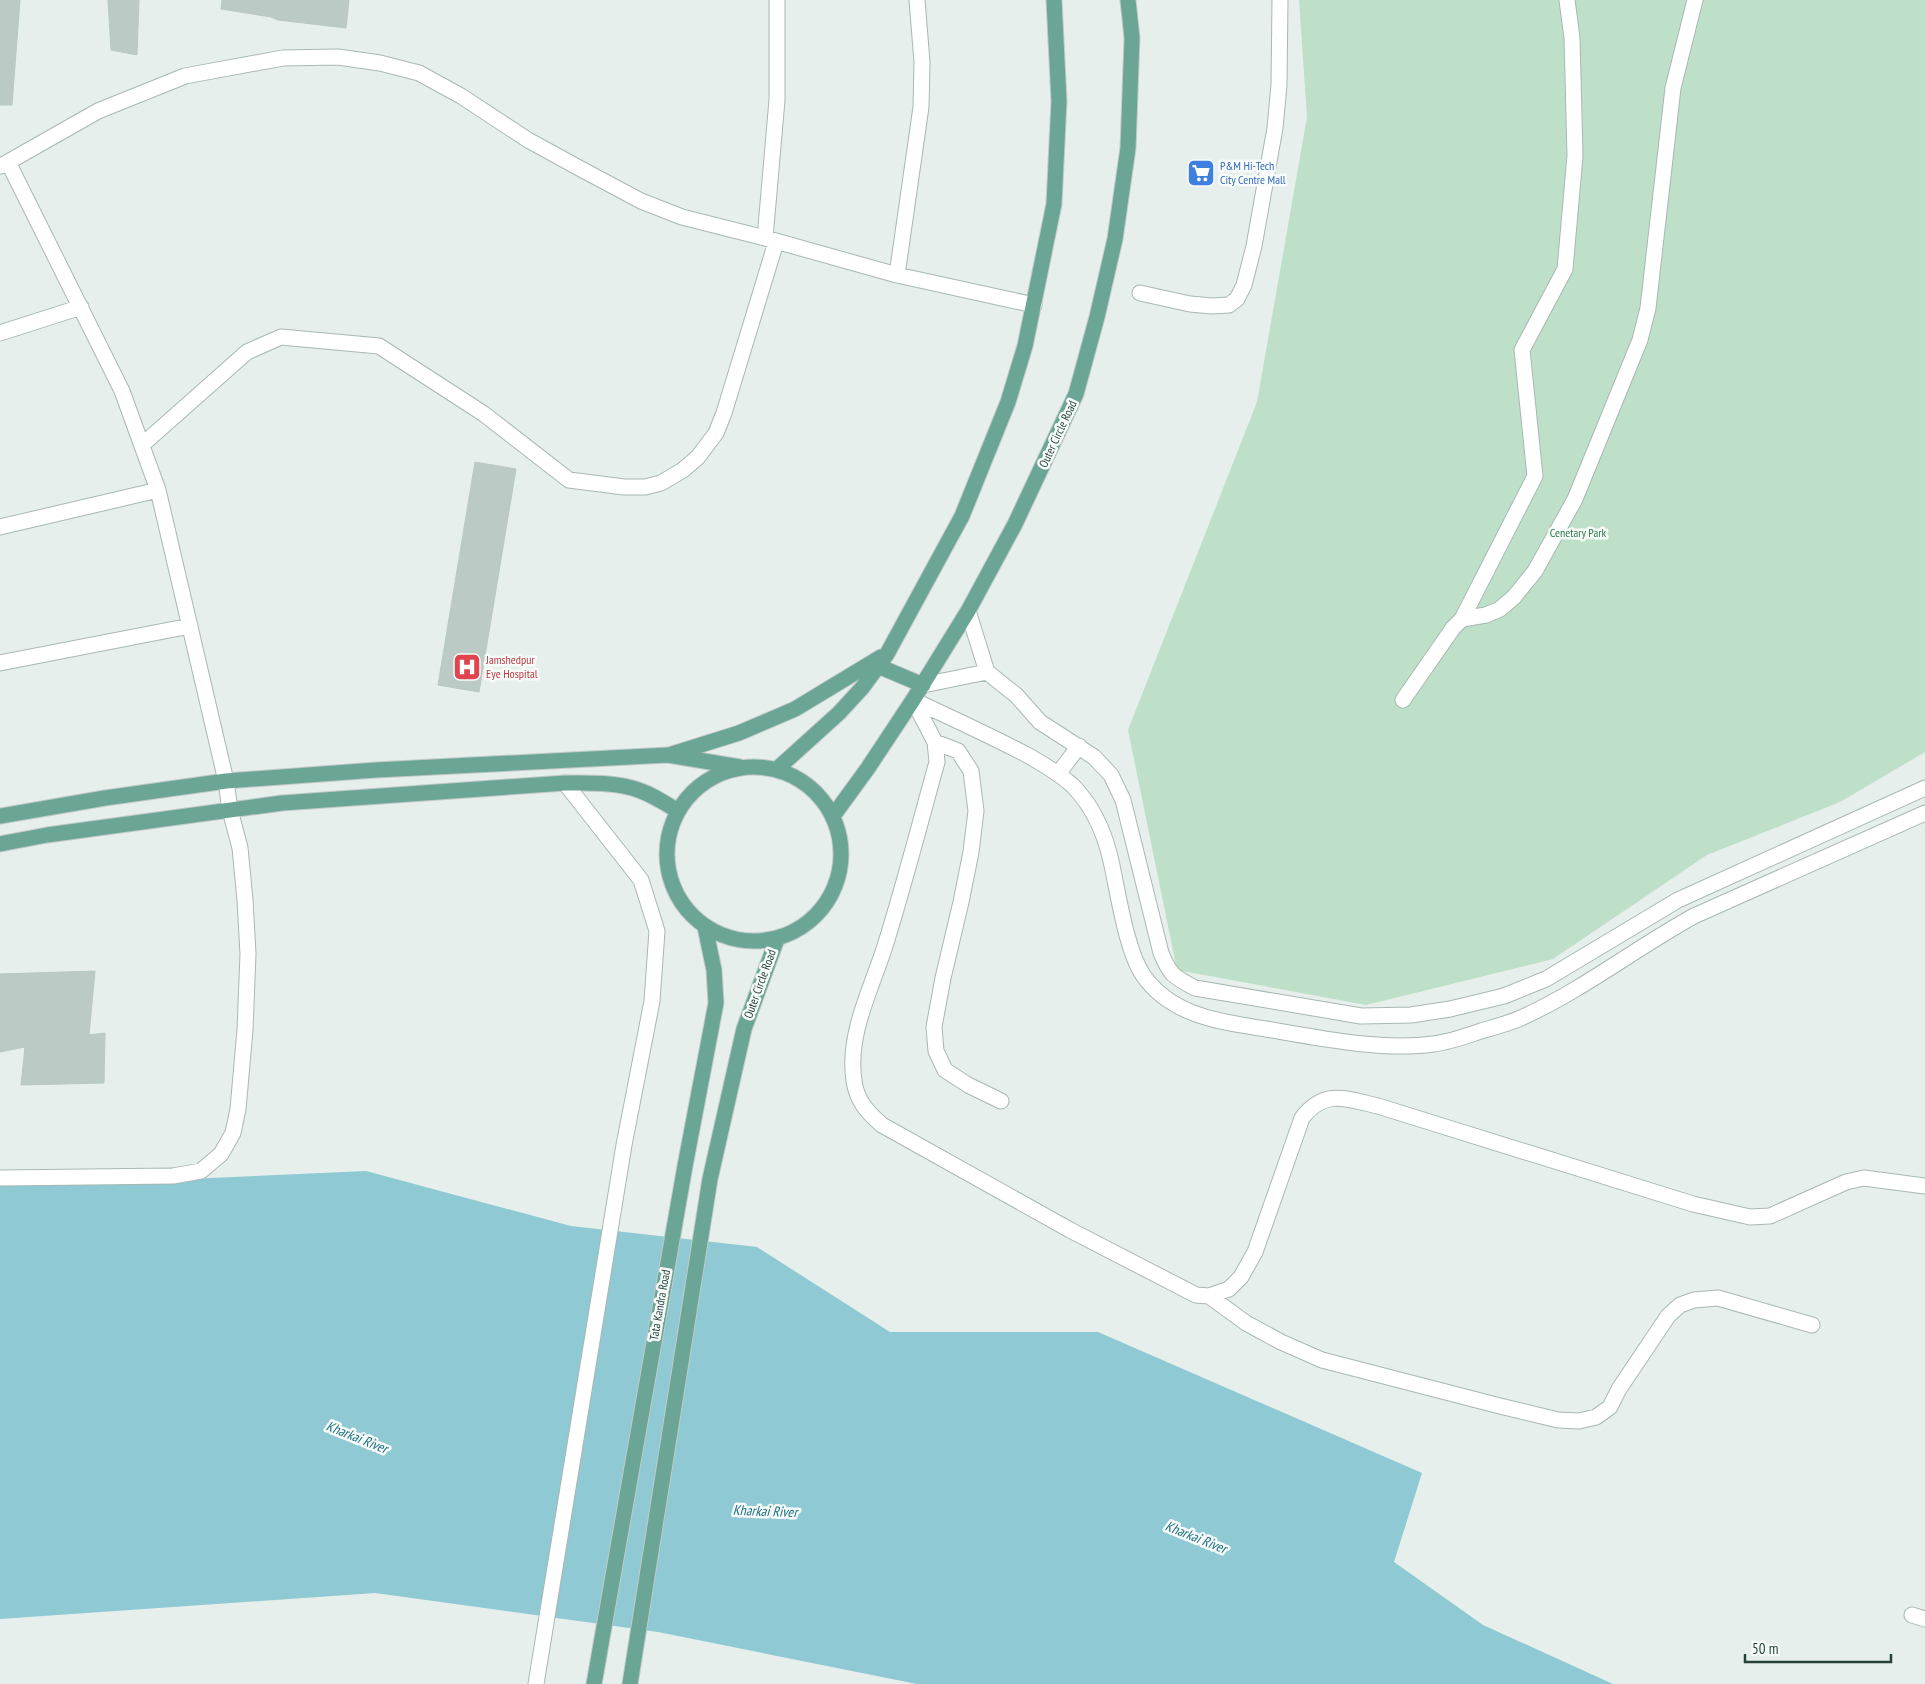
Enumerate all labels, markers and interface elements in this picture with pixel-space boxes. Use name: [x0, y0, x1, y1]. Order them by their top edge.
supermarket icon: P&M Hi-Tech City Centre Mall: [1186, 158, 1216, 188]
place label: P&M Hi-Tech City Centre Mall: [1220, 158, 1286, 187]
street label: Outer Circle Road: [1035, 398, 1080, 470]
park label: Cenetary Park: [1550, 525, 1606, 540]
hospital icon: Jamshedpur Eye Hospital: [452, 652, 482, 682]
place label: Jamshedpur Eye Hospital: [485, 652, 538, 681]
street label: Outer Circle Road: [740, 947, 779, 1020]
street label: Tata Kandra Road: [646, 1268, 673, 1342]
water label: Kharkai River: [324, 1417, 392, 1458]
water label: Kharkai River: [733, 1501, 800, 1521]
water label: Kharkai River: [1163, 1517, 1231, 1558]
scale bar: [1745, 1632, 1891, 1664]
text: 50 m: [1752, 1639, 1778, 1658]

